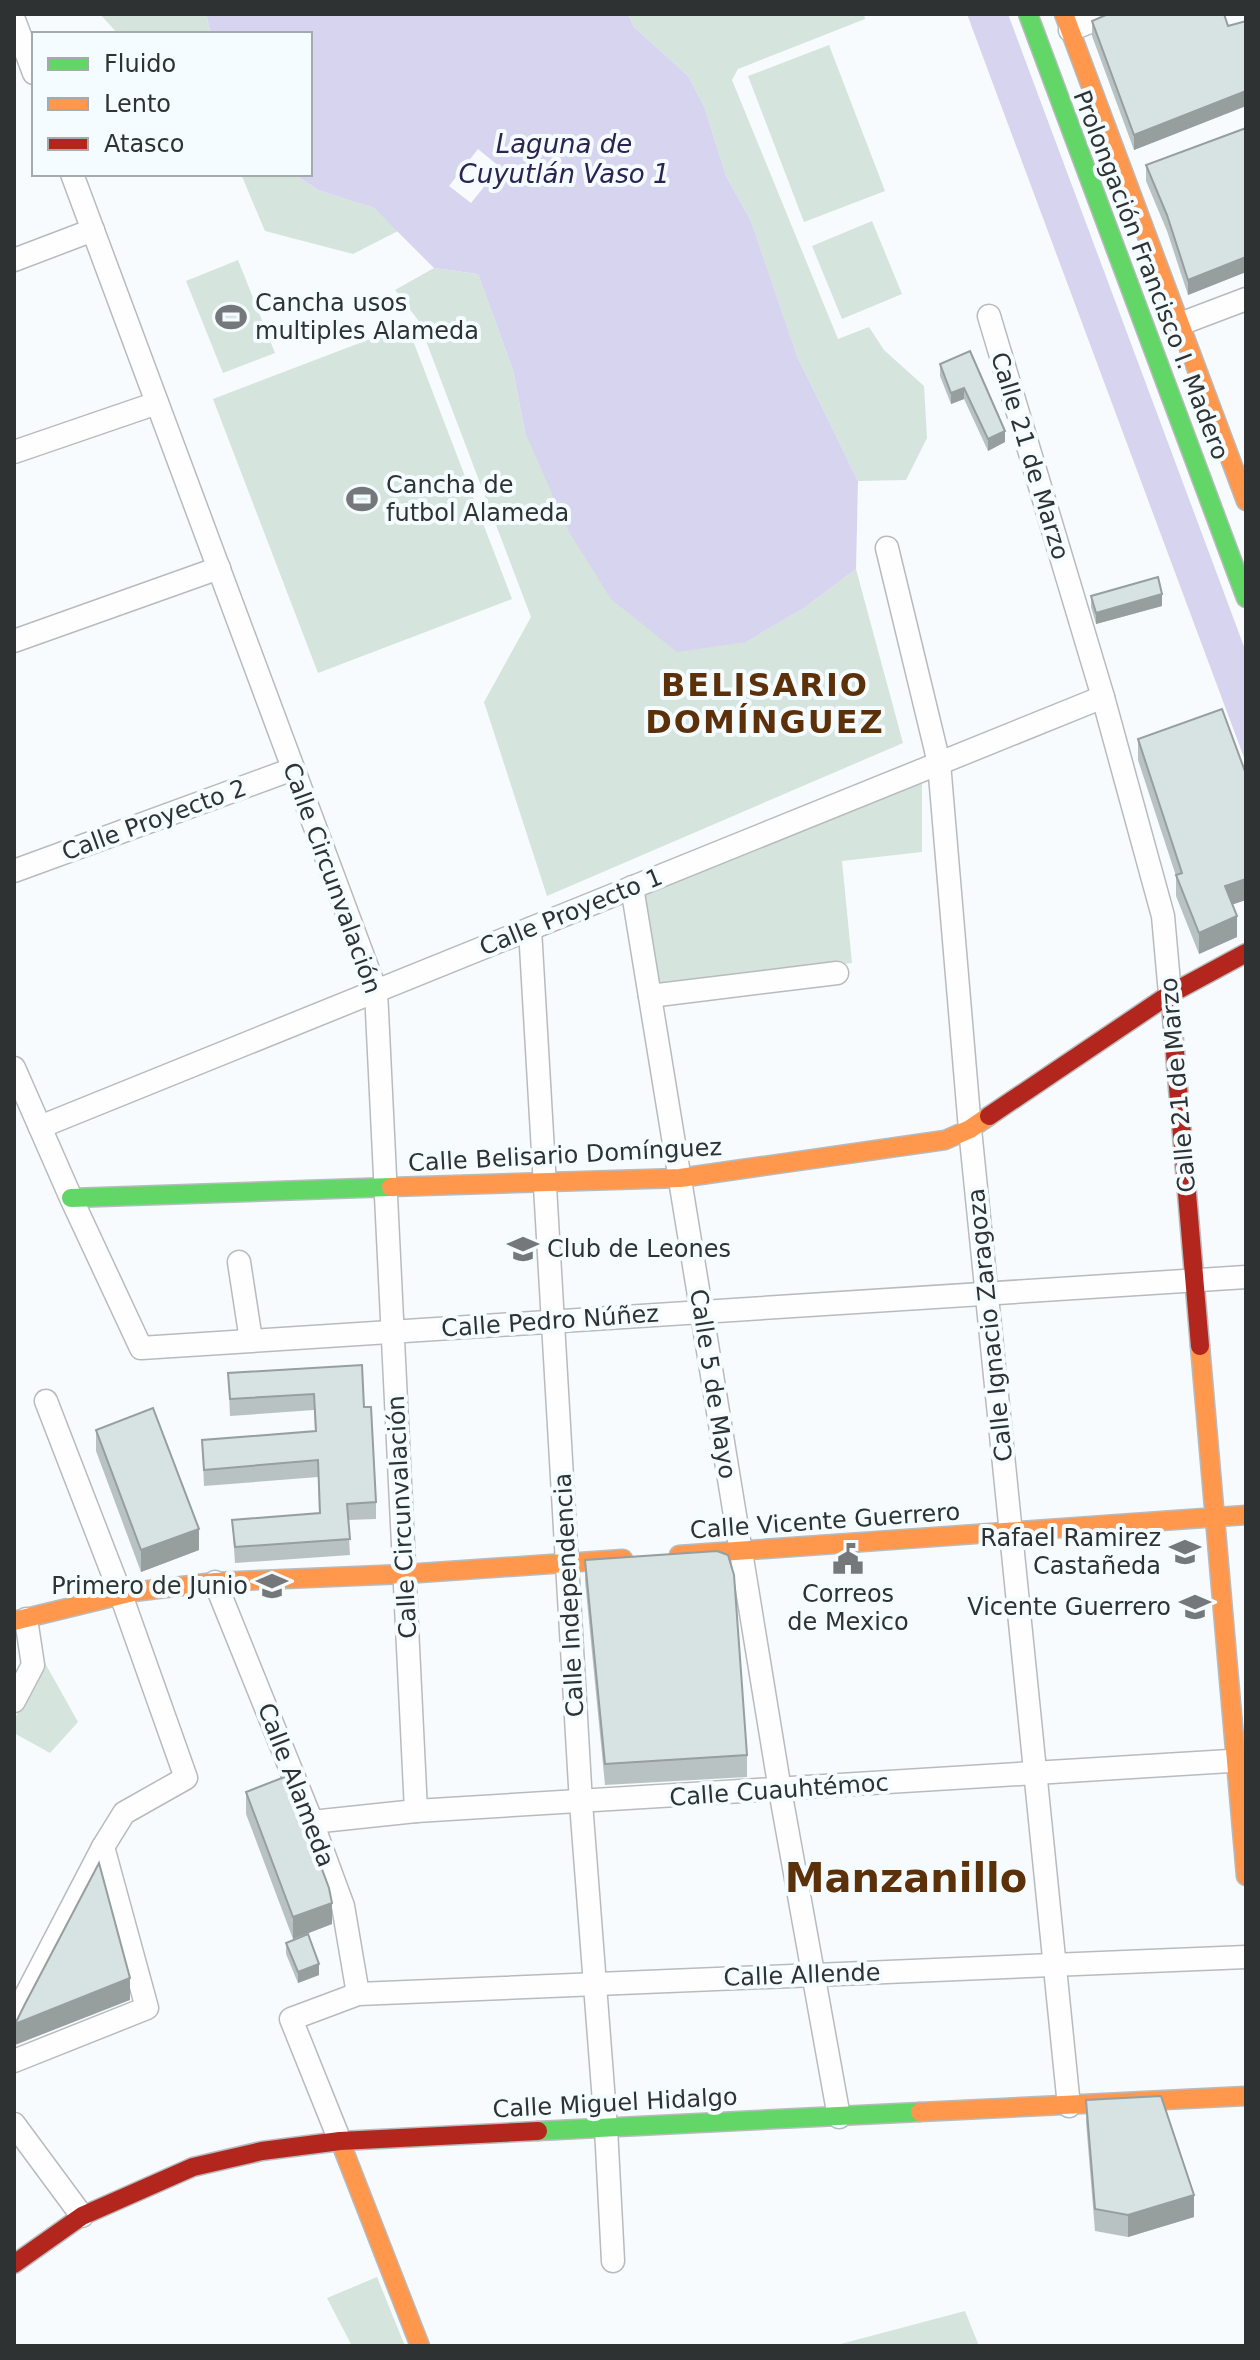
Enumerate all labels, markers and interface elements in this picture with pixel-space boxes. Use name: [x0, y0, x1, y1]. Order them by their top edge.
legend: [32, 32, 312, 176]
text: Fluido: [104, 50, 176, 78]
street label: Prolongación Francisco I. Madero: [1067, 86, 1235, 464]
text: Lento: [104, 90, 171, 118]
water label: Laguna de Cuyutlán Vaso 1: [459, 129, 669, 189]
text: Atasco: [104, 130, 185, 158]
place label: Cancha usos multiples Alameda: [255, 289, 479, 345]
sports icon: Cancha usos multiples Alameda: [214, 300, 248, 334]
street label: Calle 21 de Marzo: [985, 349, 1075, 563]
place label: Cancha de futbol Alameda: [386, 471, 569, 527]
sports icon: Cancha de futbol Alameda: [345, 482, 379, 516]
district label: BELISARIO DOMÍNGUEZ: [645, 666, 885, 741]
street label: Calle Circunvalación: [277, 759, 387, 997]
street label: Calle Proyecto 2: [58, 774, 250, 866]
street label: Calle Proyecto 1: [476, 863, 666, 961]
street label: Calle 21 de Marzo: [1155, 976, 1201, 1194]
street label: Calle Belisario Domínguez: [407, 1133, 723, 1177]
street label: Calle Ignacio Zaragoza: [962, 1187, 1018, 1463]
school or university icon: Club de Leones: [506, 1232, 540, 1266]
place label: Club de Leones: [547, 1235, 731, 1263]
street label: Calle 5 de Mayo: [684, 1287, 742, 1481]
street label: Calle Pedro Núñez: [440, 1299, 660, 1343]
street label: Calle Circunvalación: [382, 1395, 422, 1639]
street label: Calle Independencia: [549, 1472, 589, 1718]
street label: Calle Vicente Guerrero: [689, 1498, 961, 1544]
place label: Rafael Ramirez Castañeda: [980, 1524, 1161, 1580]
school or university icon: Rafael Ramirez Castañeda: [1168, 1535, 1202, 1569]
public building icon: Correos de Mexico: [831, 1542, 865, 1576]
school or university icon: Primero de Junio: [255, 1569, 289, 1603]
place label: Primero de Junio: [51, 1572, 248, 1600]
place label: Correos de Mexico: [787, 1580, 909, 1636]
school or university icon: Vicente Guerrero: [1178, 1590, 1212, 1624]
place label: Vicente Guerrero: [967, 1593, 1171, 1621]
street label: Calle Alameda: [252, 1699, 340, 1871]
street label: Calle Cuauhtémoc: [668, 1768, 890, 1812]
district label: Manzanillo: [785, 1855, 1027, 1901]
street label: Calle Allende: [723, 1958, 881, 1992]
street label: Calle Miguel Hidalgo: [492, 2083, 738, 2123]

